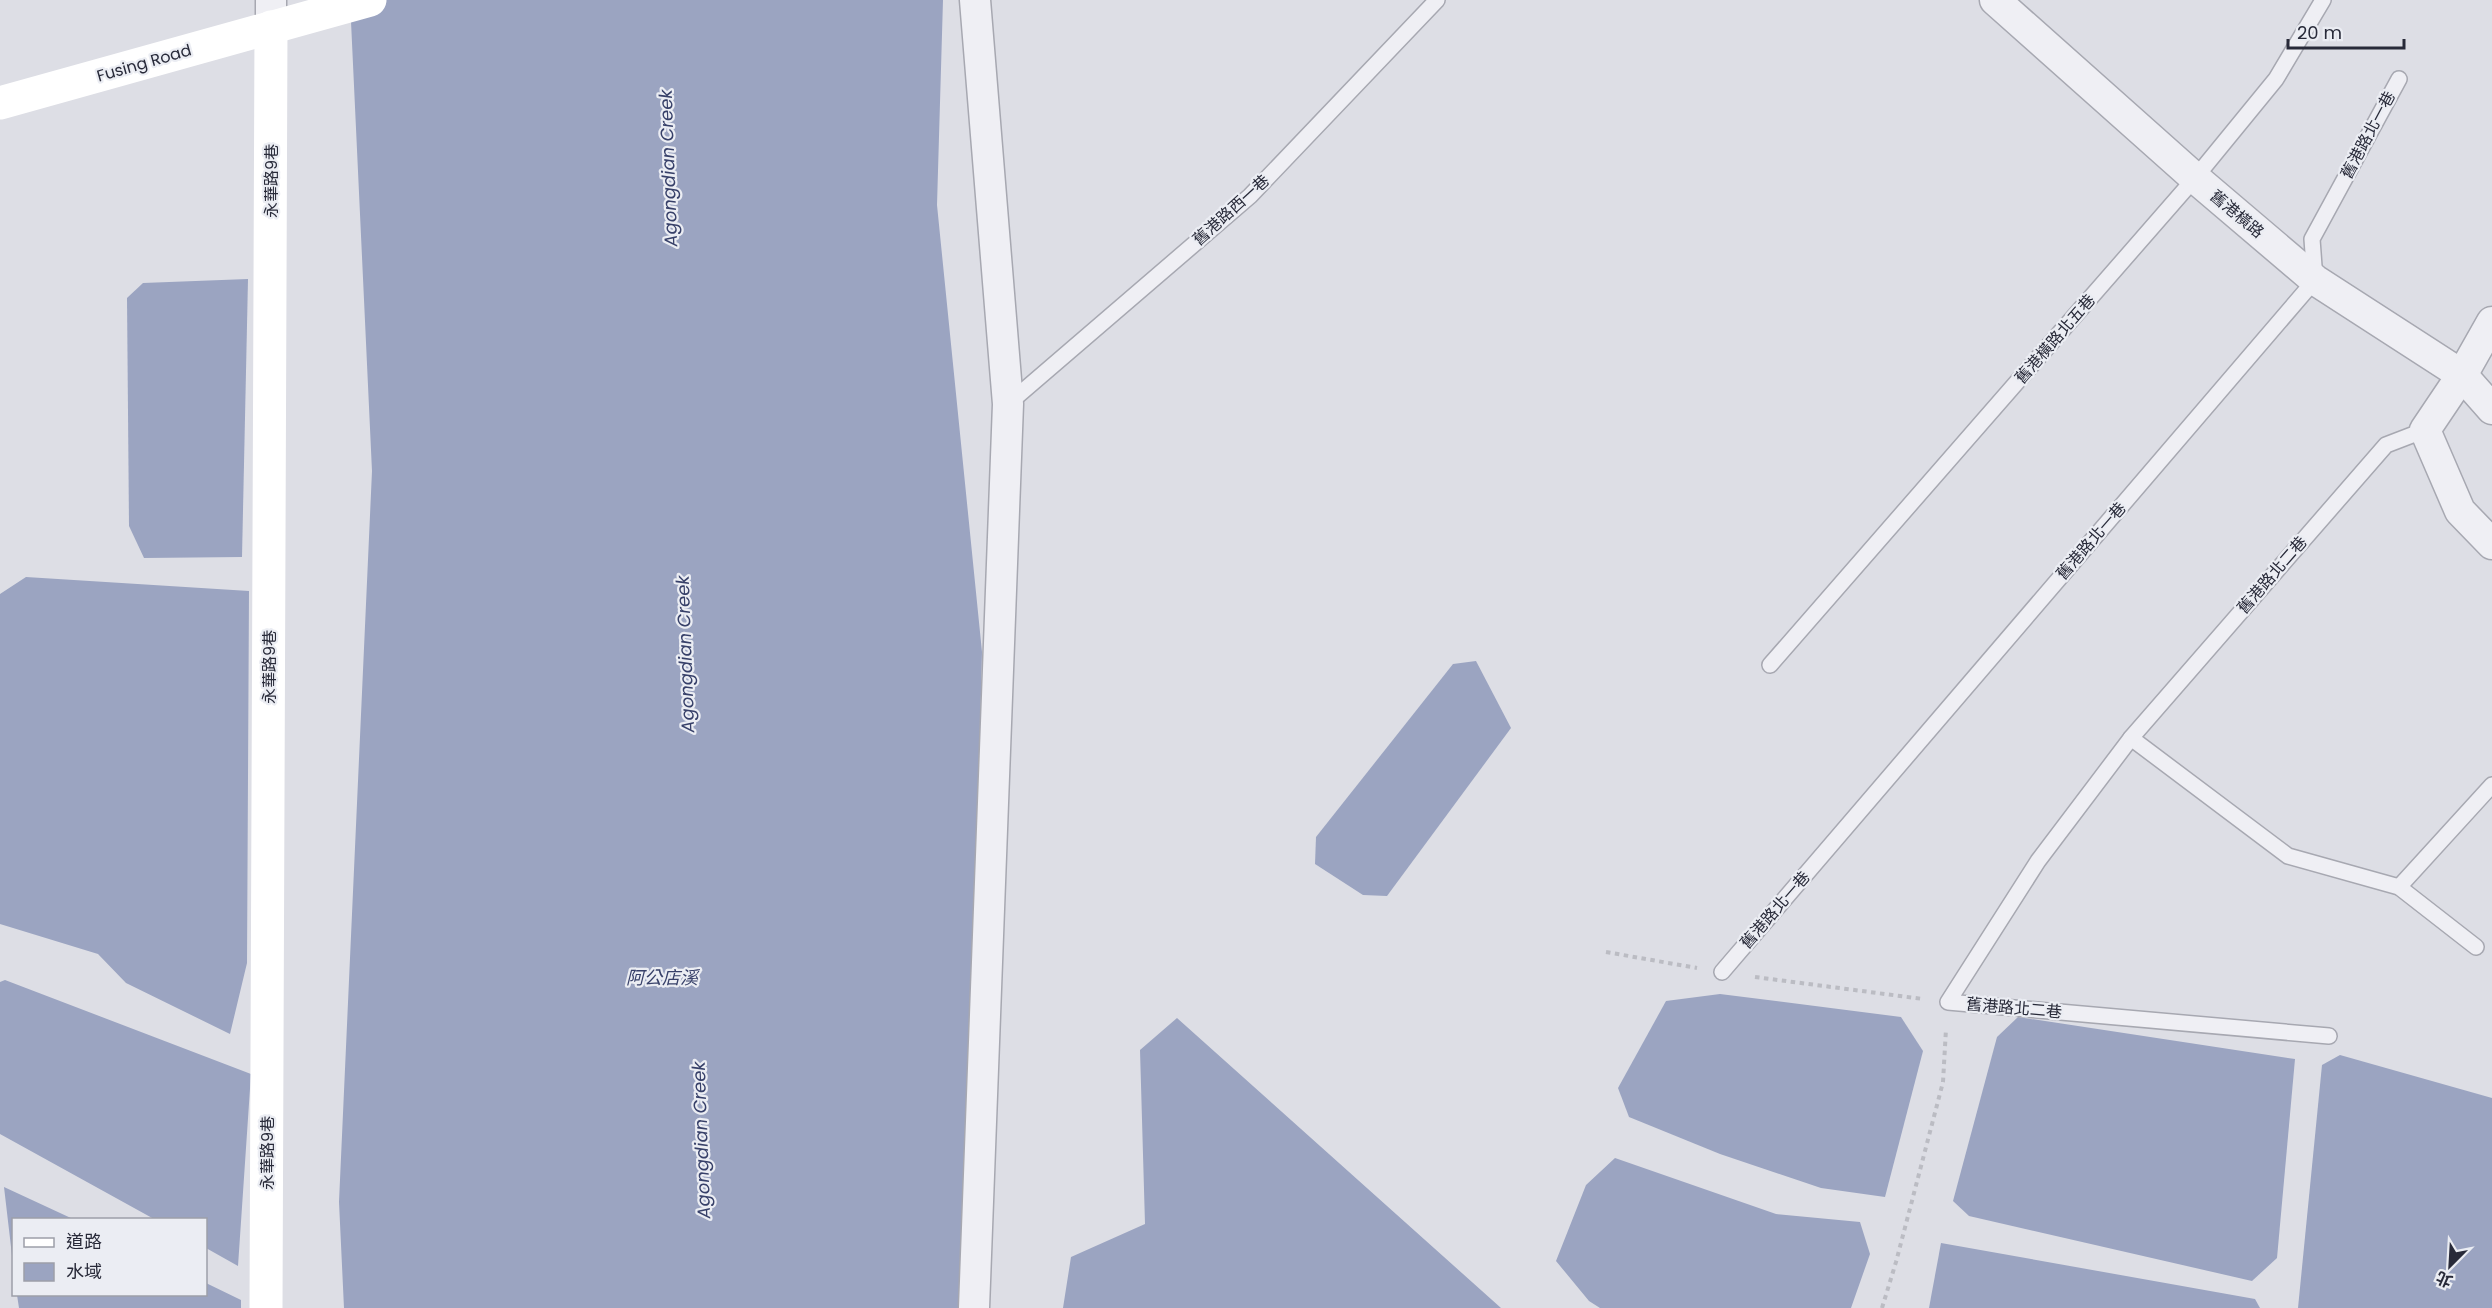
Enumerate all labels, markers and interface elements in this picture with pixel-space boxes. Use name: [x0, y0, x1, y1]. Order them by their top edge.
scale bar: [2288, 12, 2404, 50]
text: 20 m: [2297, 20, 2342, 45]
street label: Fusing Road: [94, 39, 194, 87]
street label: 舊港路北一巷: [2335, 87, 2401, 183]
water label: Agongdian Creek: [653, 88, 683, 248]
street label: 永華路9巷: [260, 144, 283, 218]
street label: 舊港路西一巷: [1188, 169, 1274, 251]
street label: 舊港橫路: [2205, 185, 2269, 243]
street label: 舊港橫路北五巷: [2010, 289, 2100, 389]
street label: 舊港路北一巷: [2051, 497, 2131, 585]
street label: 舊港路北二巷: [2232, 531, 2312, 619]
water label: Agongdian Creek: [670, 574, 700, 734]
street label: 永華路9巷: [258, 630, 281, 704]
street label: 舊港路北一巷: [1735, 866, 1815, 954]
water label: 阿公店溪: [626, 965, 701, 990]
street label: 舊港路北二巷: [1965, 992, 2063, 1024]
water label: Agongdian Creek: [686, 1060, 716, 1220]
street label: 永華路9巷: [256, 1116, 279, 1190]
legend: [12, 1218, 207, 1296]
text: 道路: [66, 1229, 102, 1254]
north arrow: [2420, 1236, 2480, 1296]
text: 水域: [66, 1259, 102, 1284]
text: 北: [2432, 1265, 2456, 1293]

